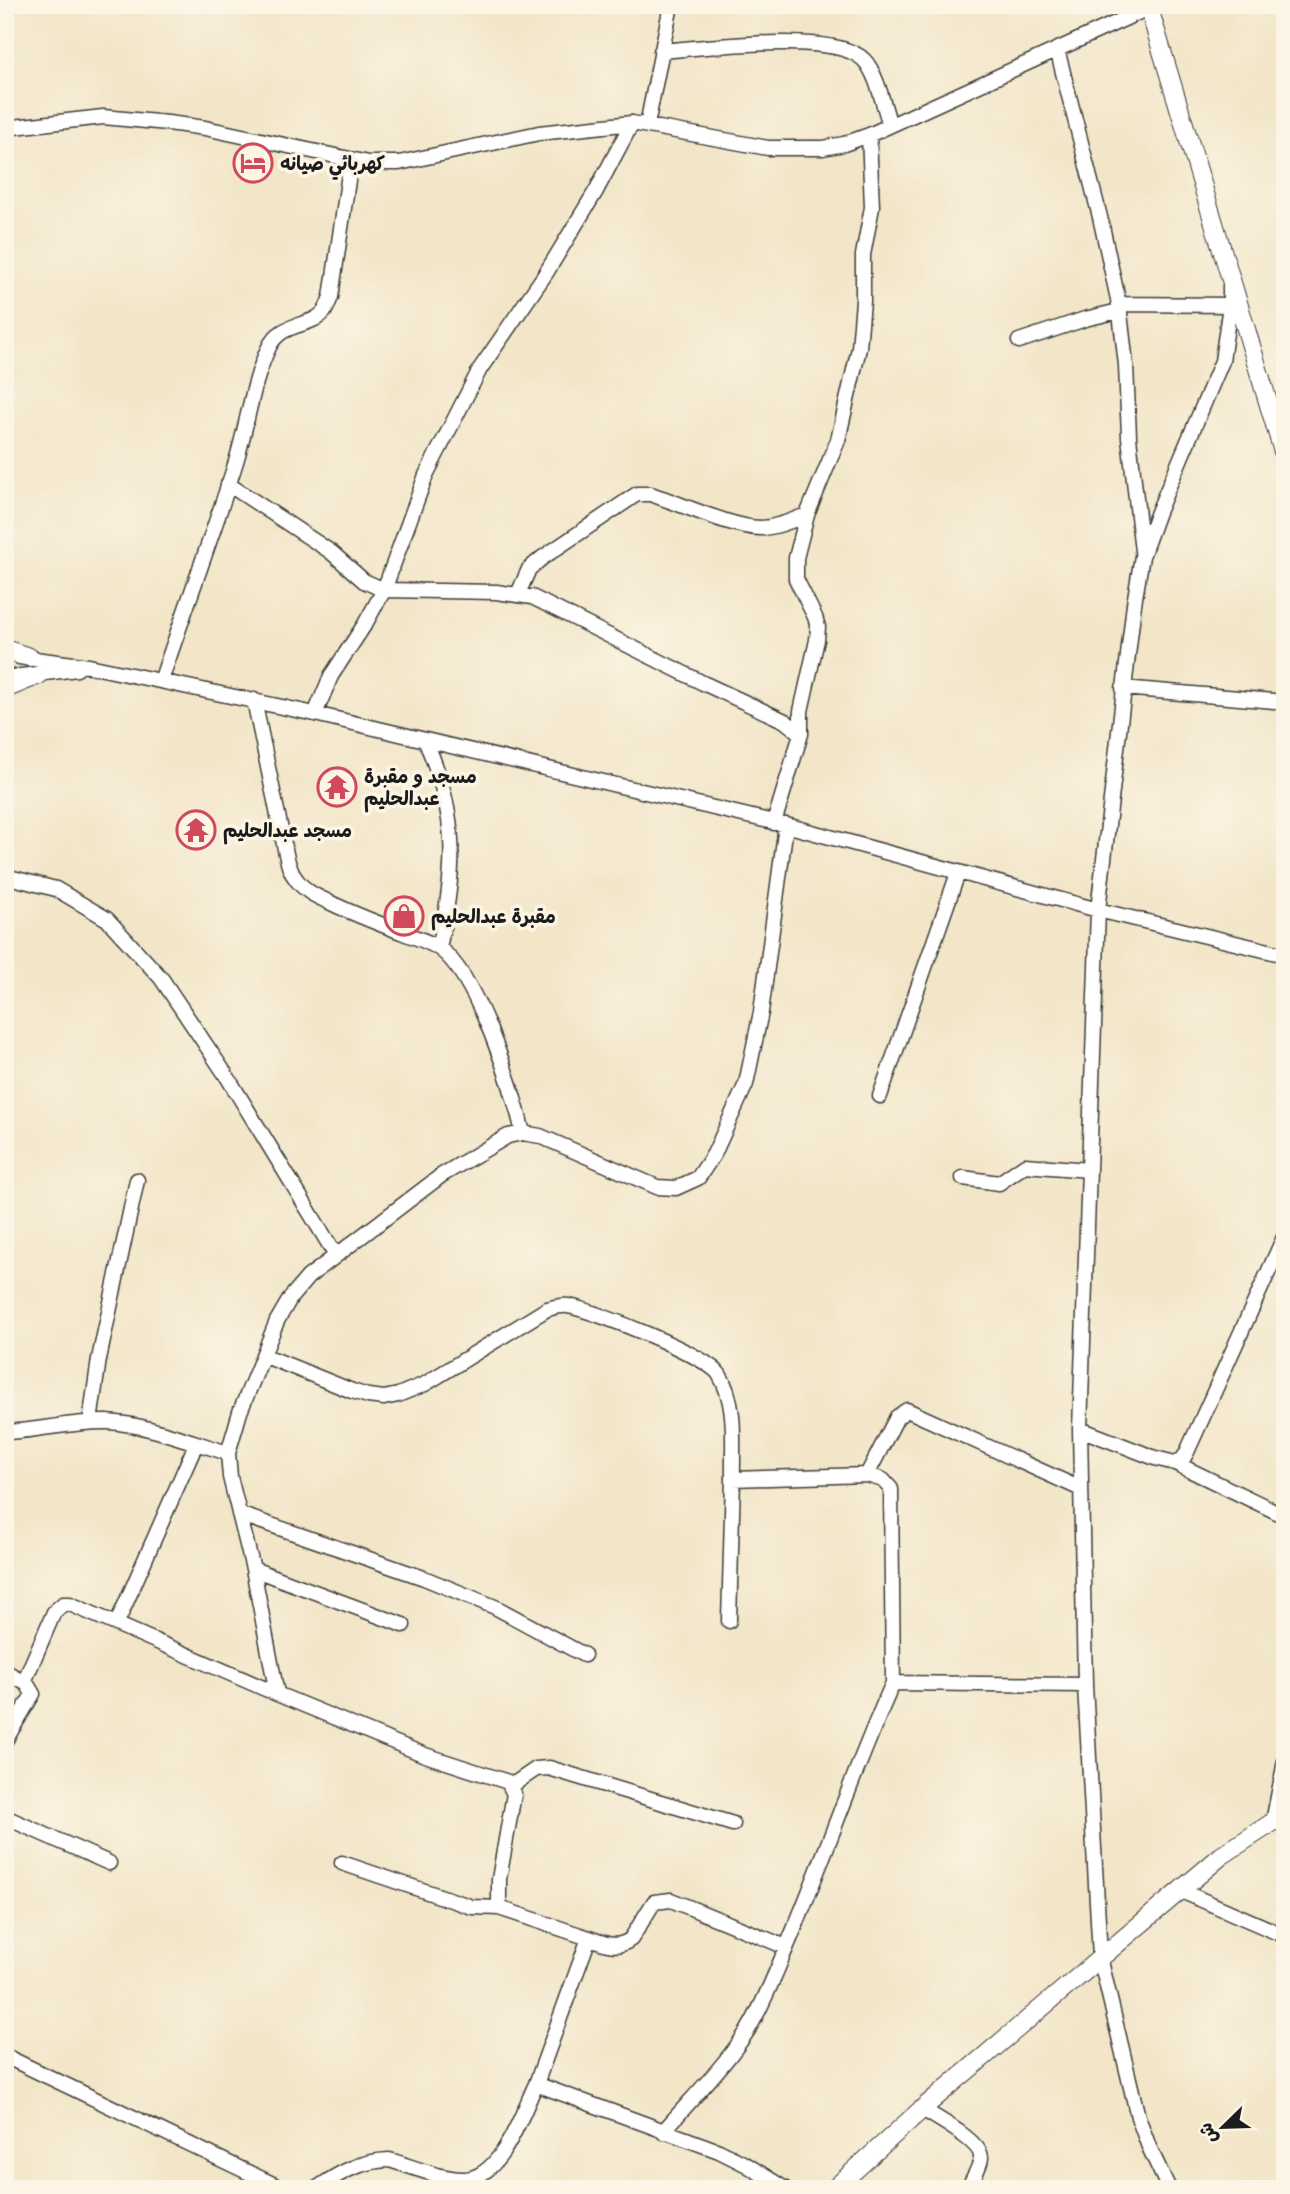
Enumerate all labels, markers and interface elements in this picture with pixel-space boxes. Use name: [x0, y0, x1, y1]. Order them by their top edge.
hotel icon: كهربائي صيانه: [232, 142, 274, 184]
place label: كهربائي صيانه: [280, 147, 385, 180]
place label: مسجد و مقبرة عبدالحليم: [364, 760, 477, 815]
temple icon: مسجد و مقبرة عبدالحليم: [316, 766, 358, 808]
temple icon: مسجد عبدالحليم: [175, 809, 217, 851]
place label: مسجد عبدالحليم: [223, 814, 352, 847]
shop icon: مقبرة عبدالحليم: [383, 895, 425, 937]
place label: مقبرة عبدالحليم: [431, 900, 556, 933]
north arrow: [1188, 2092, 1258, 2162]
text: ش: [1189, 2117, 1227, 2150]

